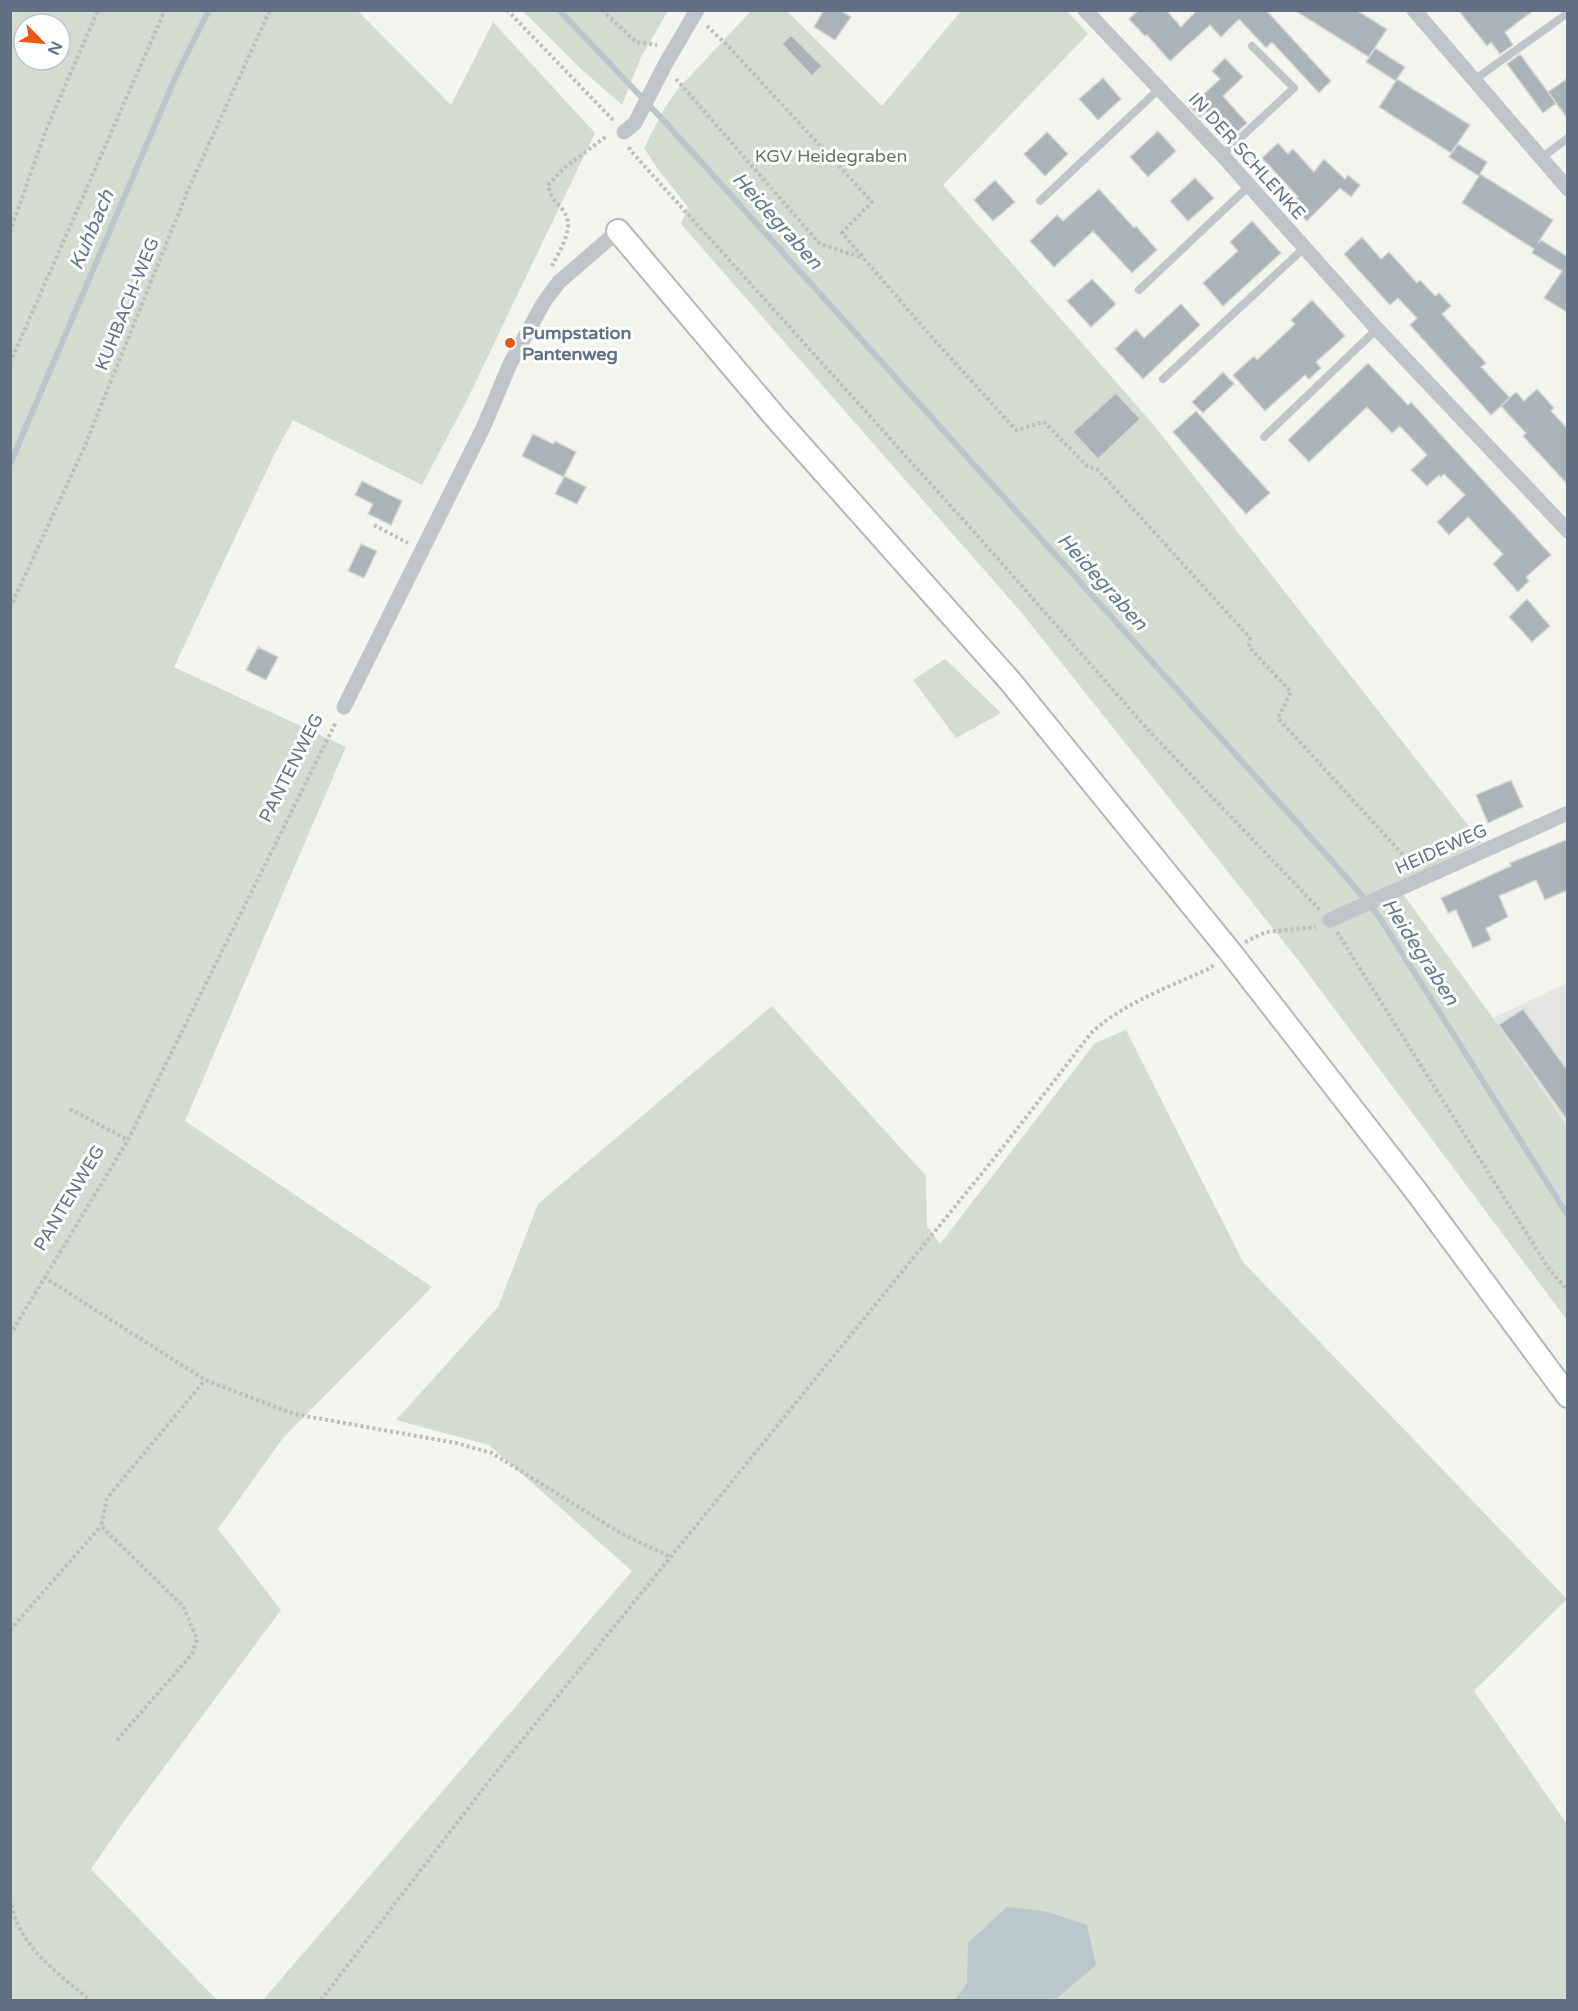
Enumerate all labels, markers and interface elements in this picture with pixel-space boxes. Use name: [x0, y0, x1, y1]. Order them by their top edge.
north arrow: [12, 12, 72, 72]
text: N: [43, 38, 66, 58]
street label: IN DER SCHLENKE: [1184, 88, 1310, 224]
park label: KGV Heidegraben: [755, 145, 907, 167]
water label: Heidegraben: [727, 167, 828, 275]
water label: Kuhbach: [64, 186, 120, 274]
street label: KUHBACH-WEG: [90, 234, 164, 374]
place label: Pumpstation Pantenweg: [522, 322, 631, 365]
marker: Pumpstation Pantenweg: [503, 336, 517, 350]
water label: Heidegraben: [1052, 528, 1153, 636]
street label: PANTENWEG: [254, 710, 328, 826]
street label: HEIDEWEG: [1392, 819, 1490, 879]
water label: Heidegraben: [1377, 894, 1464, 1011]
street label: PANTENWEG: [29, 1141, 109, 1255]

